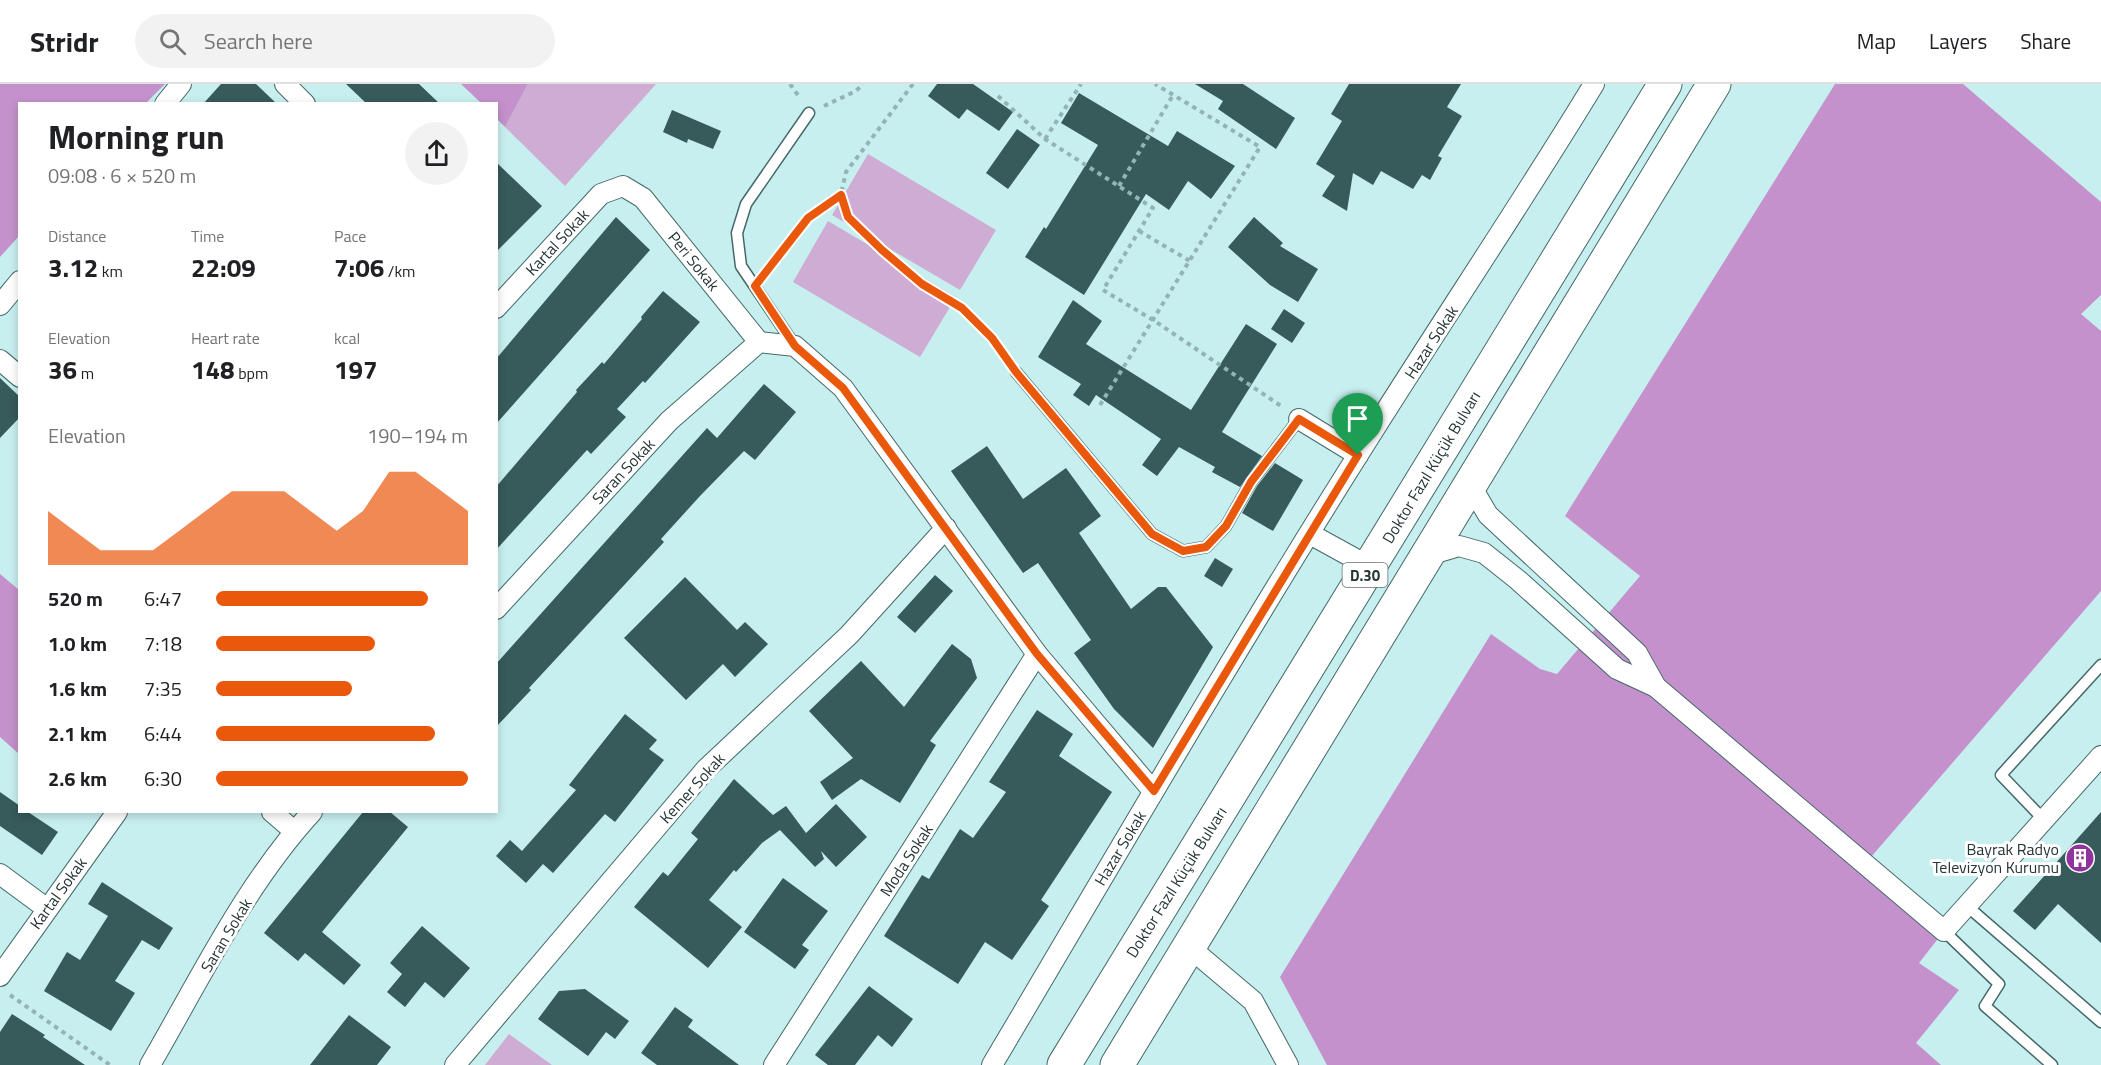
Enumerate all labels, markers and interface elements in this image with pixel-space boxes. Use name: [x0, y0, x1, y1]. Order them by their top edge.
search box: [135, 14, 555, 68]
text: Stridr: [30, 20, 99, 63]
text: Search here: [204, 24, 313, 58]
icon: search: [156, 25, 189, 58]
text: Map: [1857, 25, 1896, 57]
text: Layers: [1929, 25, 1987, 57]
text: Share: [2020, 25, 2071, 57]
text: Morning run: [48, 112, 225, 162]
button: share: [405, 122, 468, 185]
text: 09:08 · 6 × 520 m: [48, 160, 196, 191]
street label: Kartal Sokak: [520, 203, 595, 281]
text: Distance: [48, 224, 106, 248]
text: Time: [191, 224, 224, 248]
text: Pace: [334, 224, 366, 248]
street label: Peri Sokak: [662, 226, 726, 296]
text: 3.12: [48, 248, 98, 287]
text: 22:09: [191, 248, 256, 287]
text: 7:06: [334, 248, 384, 287]
text: km: [98, 259, 123, 283]
text: /km: [384, 259, 416, 283]
street label: Hazar Sokak: [1398, 300, 1464, 384]
text: Elevation: [48, 326, 110, 350]
text: Heart rate: [191, 326, 260, 350]
text: kcal: [334, 326, 360, 350]
text: 36: [48, 350, 77, 389]
text: 148: [191, 350, 235, 389]
text: 197: [334, 350, 378, 389]
text: m: [77, 361, 94, 385]
text: bpm: [235, 361, 268, 385]
street label: Doktor Fazıl Küçük Bulvarı: [1376, 386, 1486, 548]
pin: [1332, 393, 1383, 455]
icon: arrive: [1341, 402, 1374, 435]
text: Elevation: [48, 420, 126, 451]
text: 190–194 m: [367, 420, 468, 451]
street label: Saran Sokak: [586, 432, 660, 509]
road number: D.30: [1342, 563, 1388, 587]
text: 520 m: [48, 583, 103, 614]
text: 6:47: [144, 583, 182, 614]
text: 1.0 km: [48, 628, 107, 659]
text: 7:18: [144, 628, 182, 659]
text: 1.6 km: [48, 673, 107, 704]
text: 7:35: [144, 673, 182, 704]
text: 2.1 km: [48, 718, 107, 749]
text: 6:44: [144, 718, 182, 749]
street label: Kemer Sokak: [654, 747, 731, 829]
text: 2.6 km: [48, 763, 107, 794]
text: 6:30: [144, 763, 182, 794]
street label: Doktor Fazıl Küçük Bulvarı: [1120, 802, 1232, 962]
street label: Hazar Sokak: [1088, 806, 1152, 890]
street label: Moda Sokak: [874, 819, 939, 901]
place label: Bayrak Radyo Televizyon Kurumu: [1932, 837, 2059, 879]
building icon: Bayrak Radyo Televizyon Kurumu: [2064, 842, 2096, 874]
street label: Kartal Sokak: [24, 852, 93, 934]
street label: Saran Sokak: [194, 893, 258, 977]

